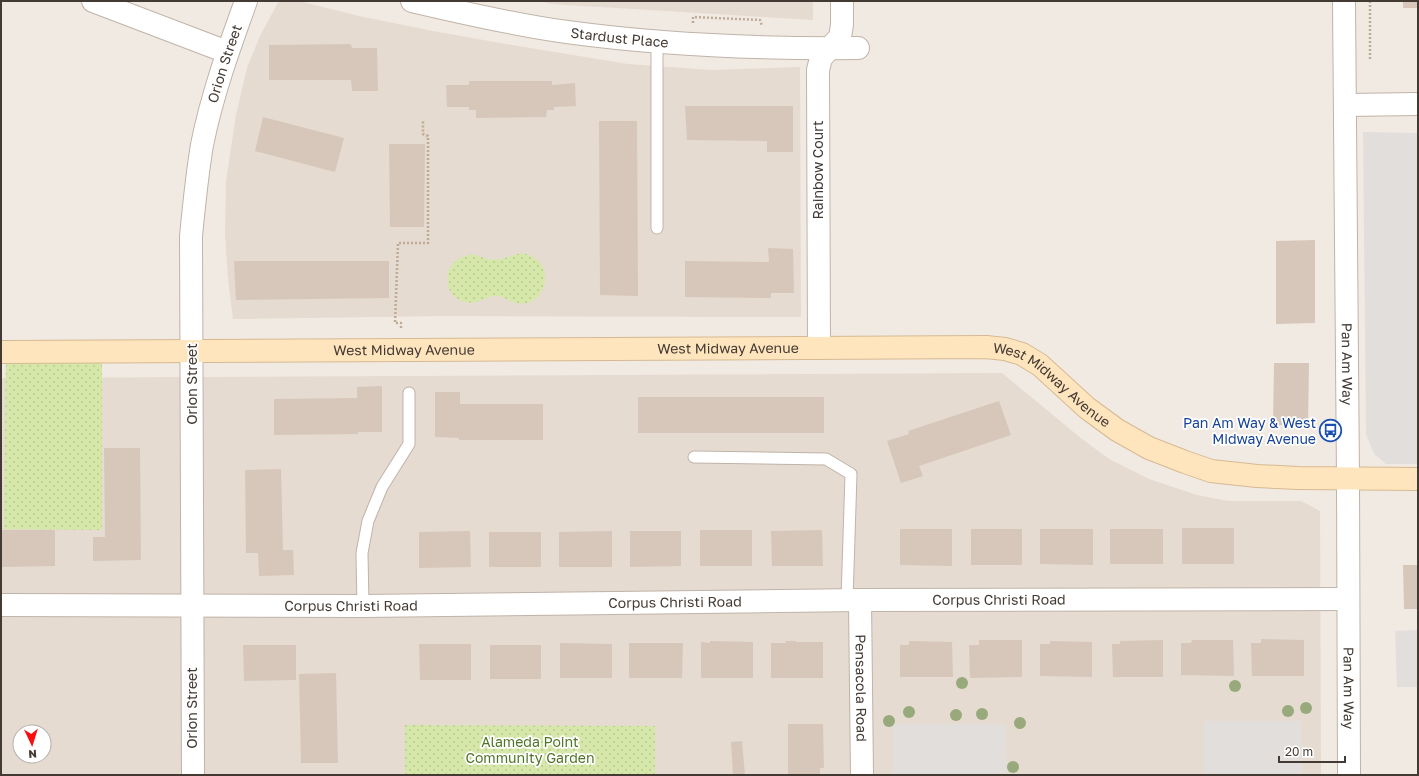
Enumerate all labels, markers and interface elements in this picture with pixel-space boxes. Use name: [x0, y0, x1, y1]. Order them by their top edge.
street label: Orion Street: [203, 22, 245, 105]
street label: Stardust Place: [570, 24, 669, 51]
street label: Rainbow Court: [809, 120, 826, 220]
street label: Pan Am Way: [1339, 323, 1356, 406]
street label: West Midway Avenue: [657, 339, 799, 357]
street label: West Midway Avenue: [992, 339, 1114, 430]
street label: West Midway Avenue: [333, 341, 475, 358]
street label: Orion Street: [183, 343, 200, 425]
place label: Pan Am Way & West Midway Avenue: [1183, 414, 1316, 447]
bus stop icon: Pan Am Way & West Midway Avenue: [1318, 418, 1344, 444]
street label: Corpus Christi Road: [932, 591, 1066, 608]
street label: Corpus Christi Road: [608, 592, 742, 611]
street label: Corpus Christi Road: [284, 596, 418, 614]
street label: Pensacola Road: [852, 634, 871, 742]
street label: Pan Am Way: [1341, 647, 1358, 730]
street label: Orion Street: [183, 667, 200, 749]
north arrow: [12, 724, 52, 764]
park label: Alameda Point Community Garden: [465, 733, 595, 766]
scale bar: [1279, 738, 1345, 764]
text: 20 m: [1285, 744, 1313, 759]
text: N: [28, 748, 37, 761]

